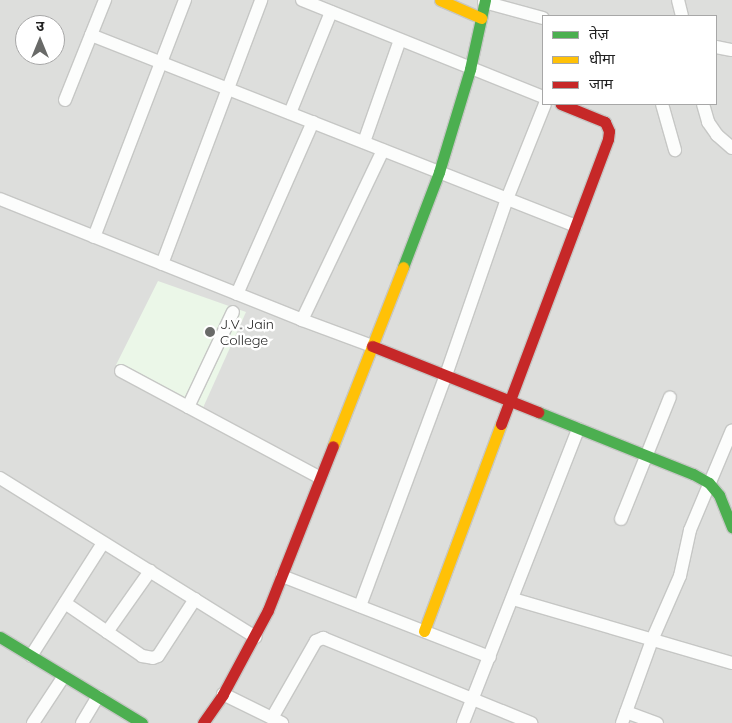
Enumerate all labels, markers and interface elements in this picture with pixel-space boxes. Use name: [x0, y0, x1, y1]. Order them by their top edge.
north arrow: [15, 15, 65, 65]
legend: [542, 15, 717, 105]
text: उ: [36, 17, 44, 35]
text: तेज़: [589, 24, 609, 43]
text: धीमा: [589, 49, 615, 68]
text: जाम: [589, 74, 613, 93]
place label: J.V. Jain College: [220, 316, 274, 348]
marker: J.V. Jain College: [204, 326, 216, 338]

